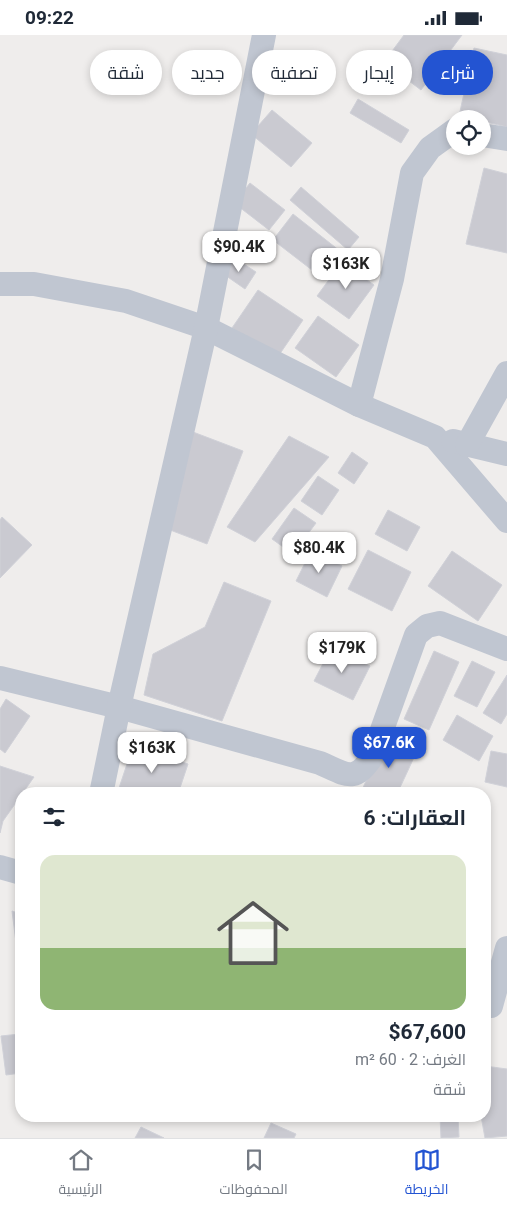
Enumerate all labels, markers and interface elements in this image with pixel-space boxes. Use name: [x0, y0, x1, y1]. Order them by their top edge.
text: 09:22: [25, 6, 74, 29]
chip: شقة: [90, 50, 162, 95]
chip: جديد: [172, 50, 242, 95]
chip: تصفية: [252, 50, 336, 95]
chip: إيجار: [346, 50, 412, 95]
chip: شراء: [422, 50, 493, 95]
map controls: [446, 110, 491, 155]
button: locate: [446, 110, 491, 155]
pin: $90.4K: [198, 231, 280, 273]
text: $90.4K: [213, 237, 265, 256]
pin: $163K: [311, 247, 381, 290]
text: $163K: [323, 254, 369, 273]
pin: $80.4K: [278, 531, 360, 574]
text: $80.4K: [293, 538, 345, 557]
pin: $179K: [307, 631, 377, 674]
text: $179K: [319, 638, 365, 657]
pin: $67.6K: [348, 727, 430, 769]
pin: $163K: [117, 731, 187, 774]
text: $67.6K: [363, 733, 415, 752]
text: $163K: [129, 738, 175, 757]
icon: filters: [40, 803, 68, 831]
text: العقارات: 6: [364, 806, 466, 830]
icon: home: [208, 888, 298, 978]
text: $67,600: [389, 1020, 466, 1044]
text: الغرف: 2 · 60 m²: [355, 1050, 466, 1069]
text: شقة: [433, 1080, 466, 1099]
tab: الرئيسية: [59, 1146, 102, 1202]
tab: المحفوظات: [220, 1146, 288, 1202]
tab: الخريطة: [405, 1146, 448, 1202]

